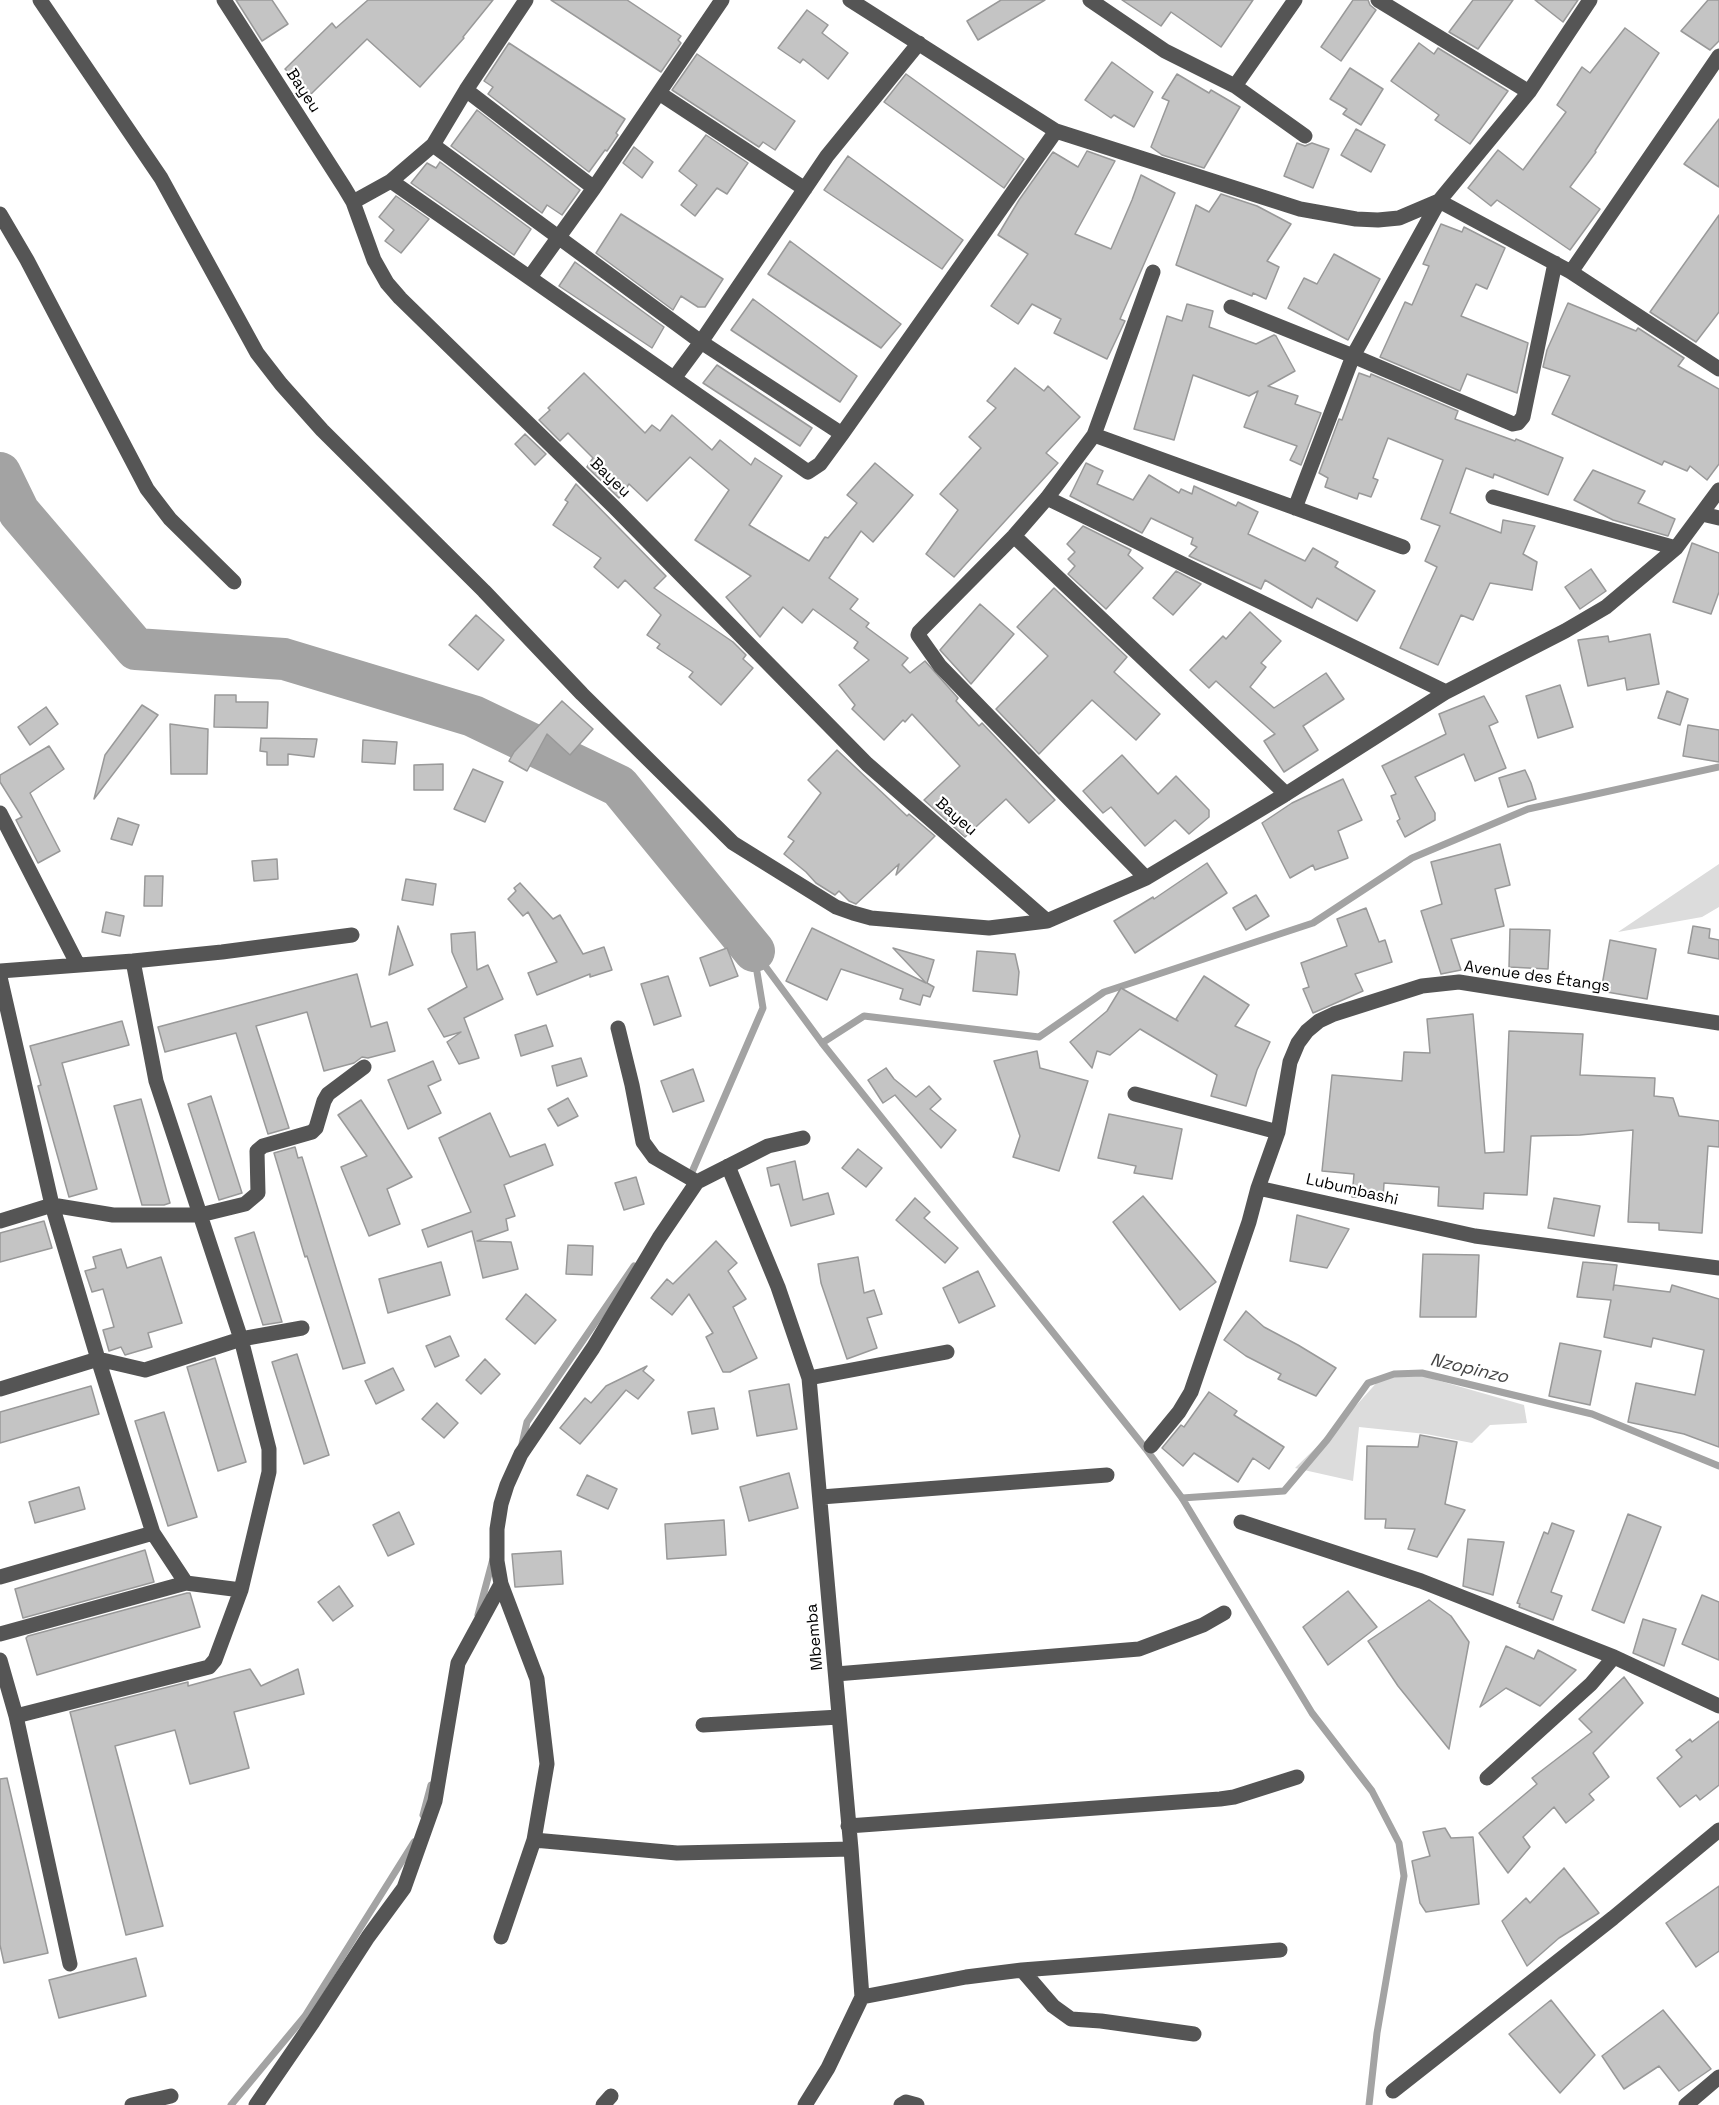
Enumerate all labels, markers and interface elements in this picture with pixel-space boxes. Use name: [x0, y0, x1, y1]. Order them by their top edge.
street label: Bayeu: [282, 65, 324, 117]
street label: Bayeu: [586, 454, 634, 502]
street label: Bayeu: [931, 794, 981, 840]
street label: Avenue des Étangs: [1463, 957, 1611, 997]
street label: Lubumbashi: [1304, 1170, 1400, 1210]
water label: Nzopinzo: [1428, 1350, 1510, 1388]
street label: Mbemba: [803, 1603, 827, 1671]

